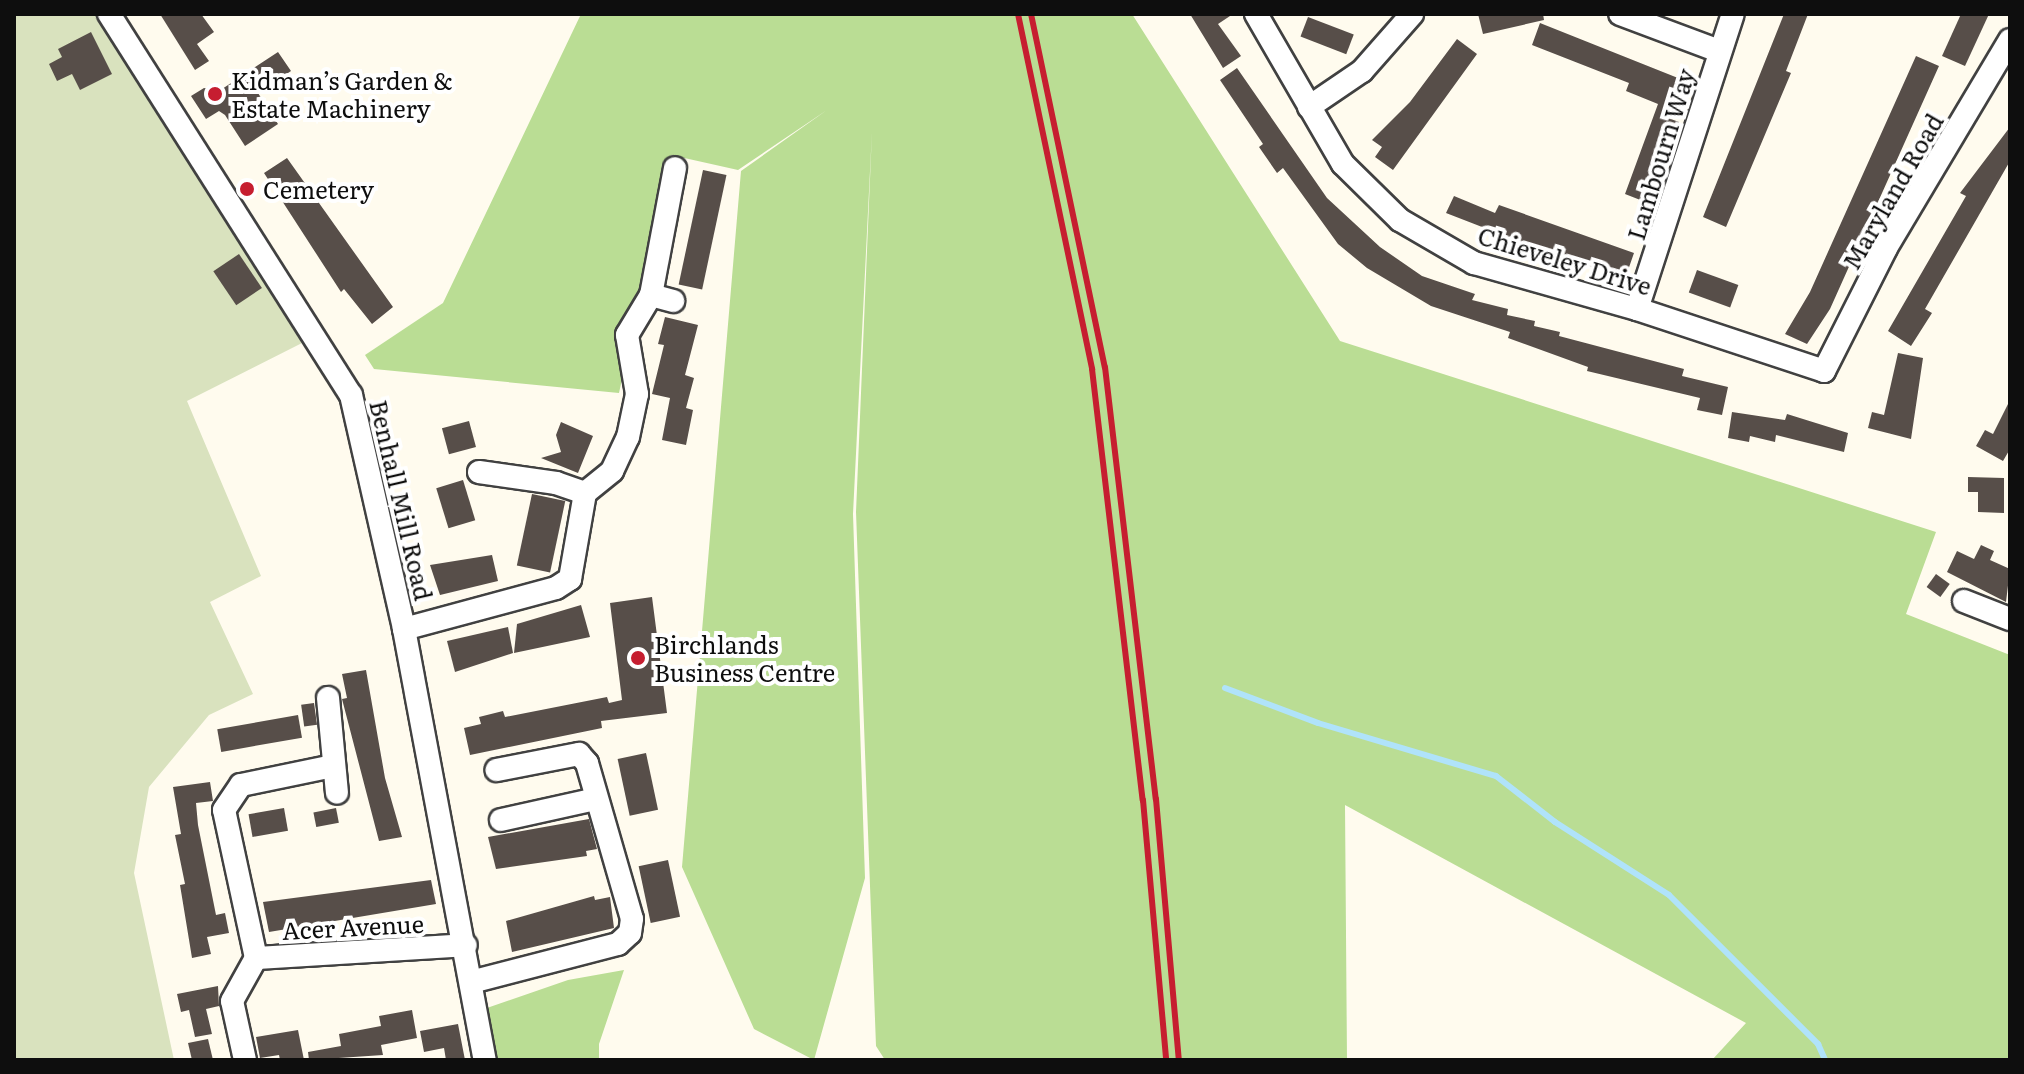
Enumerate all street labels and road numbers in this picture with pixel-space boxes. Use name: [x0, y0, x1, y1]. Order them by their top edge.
street label: Lambourn Way: [1620, 65, 1700, 243]
street label: Maryland Road: [1836, 108, 1948, 274]
street label: Chieveley Drive: [1475, 220, 1655, 300]
street label: Benhall Mill Road: [365, 397, 439, 603]
street label: Acer Avenue: [281, 908, 425, 944]

